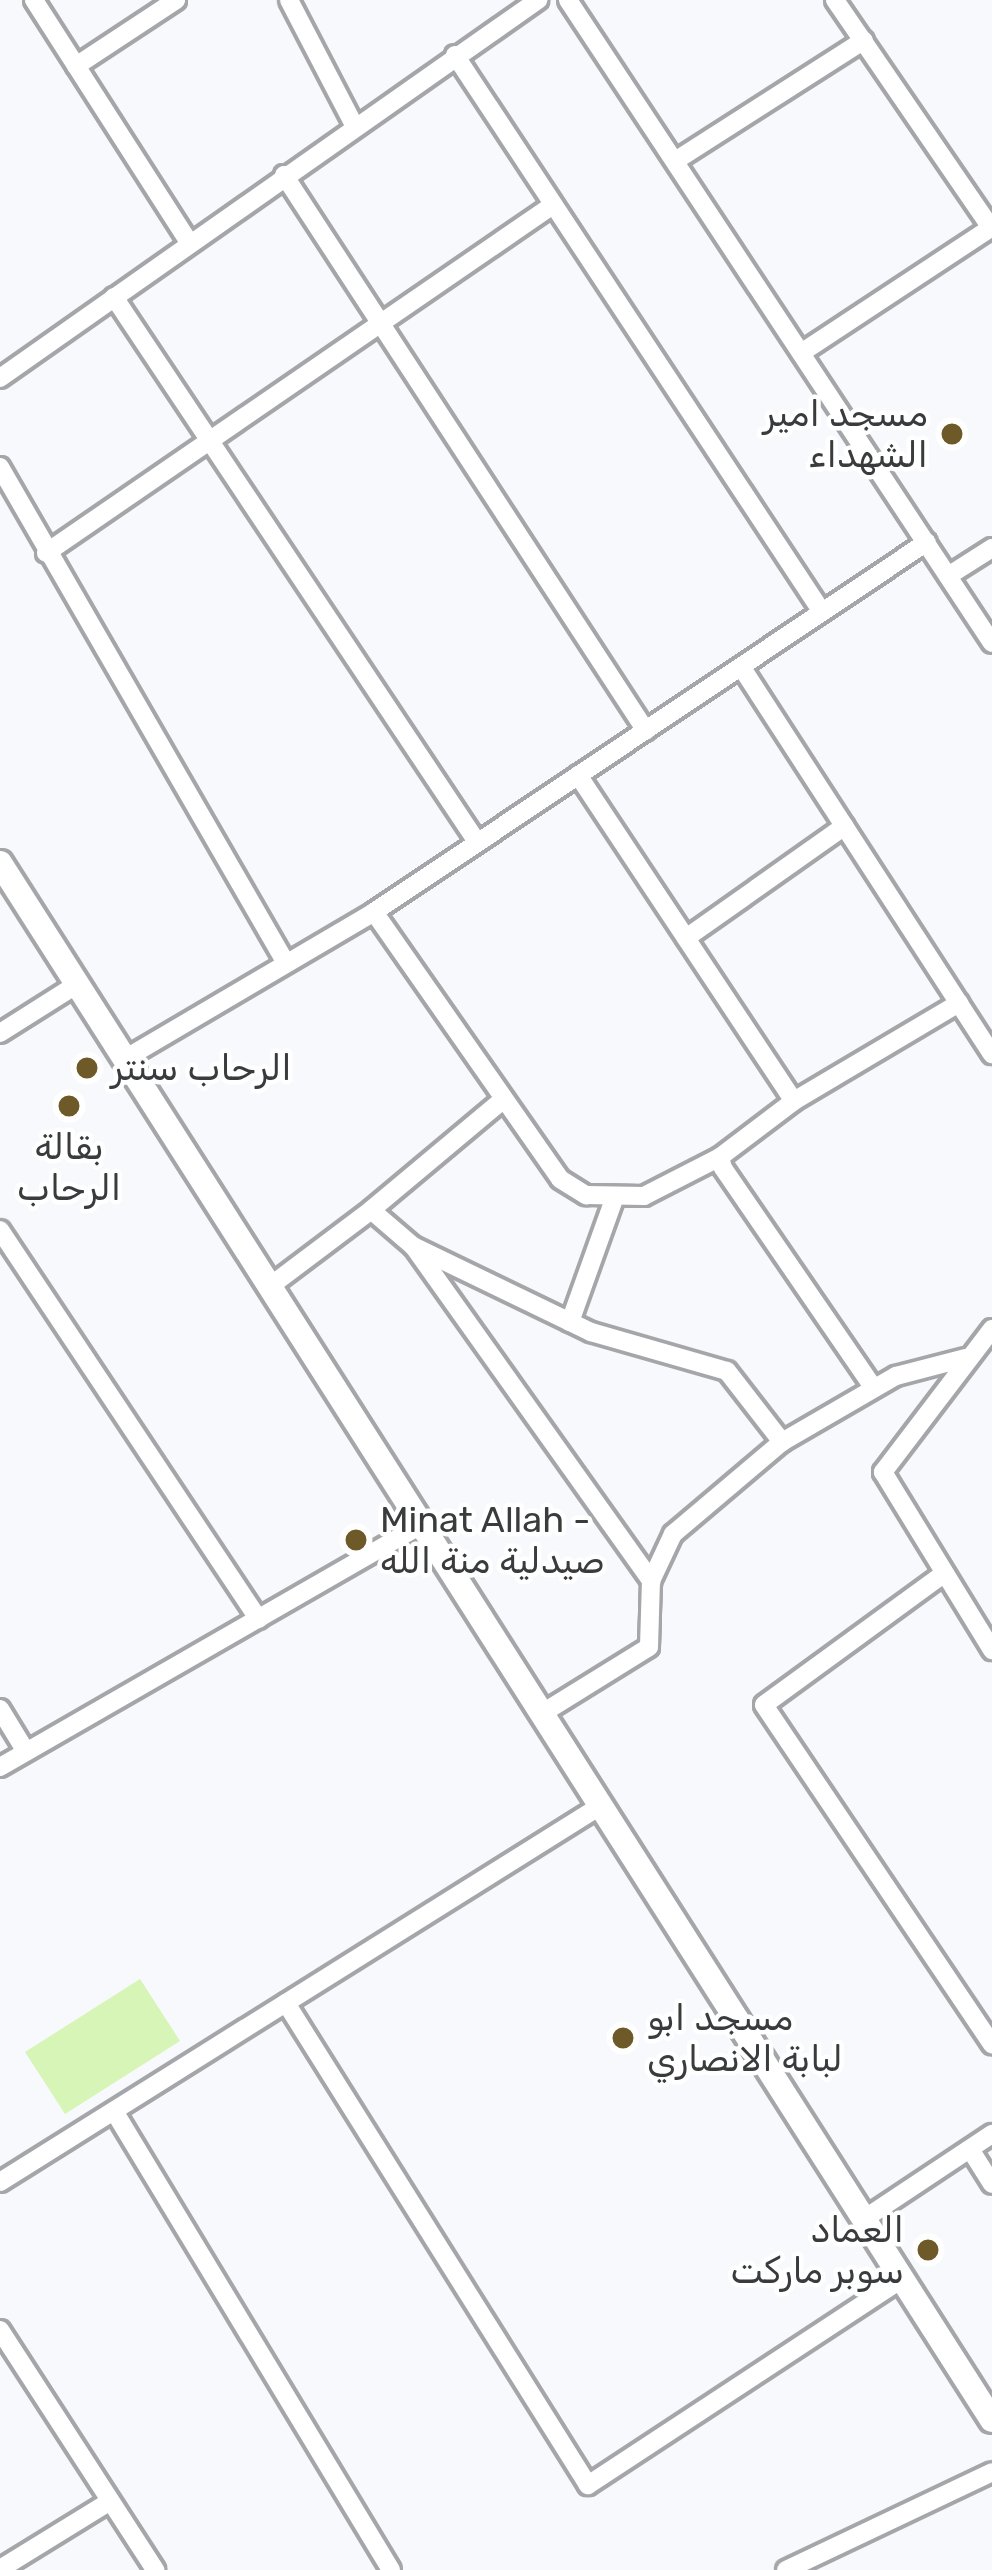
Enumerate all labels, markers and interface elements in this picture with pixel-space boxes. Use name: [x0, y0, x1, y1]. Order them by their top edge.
place label: مسجد امير الشهداء: [763, 391, 928, 476]
marker: مسجد امير الشهداء: [939, 421, 965, 447]
place label: الرحاب سنتر: [111, 1046, 292, 1090]
marker: الرحاب سنتر: [74, 1055, 100, 1081]
marker: بقالة الرحاب: [56, 1093, 82, 1119]
place label: بقالة الرحاب: [17, 1124, 121, 1209]
place label: Minat Allah - صيدلية منة الله: [380, 1497, 605, 1582]
marker: Minat Allah - صيدلية منة الله: [343, 1527, 369, 1553]
place label: مسجد ابو لبابة الانصاري: [647, 1995, 843, 2080]
marker: مسجد ابو لبابة الانصاري: [610, 2025, 636, 2051]
place label: العماد سوبر ماركت: [730, 2207, 904, 2292]
marker: العماد سوبر ماركت: [915, 2237, 941, 2263]

